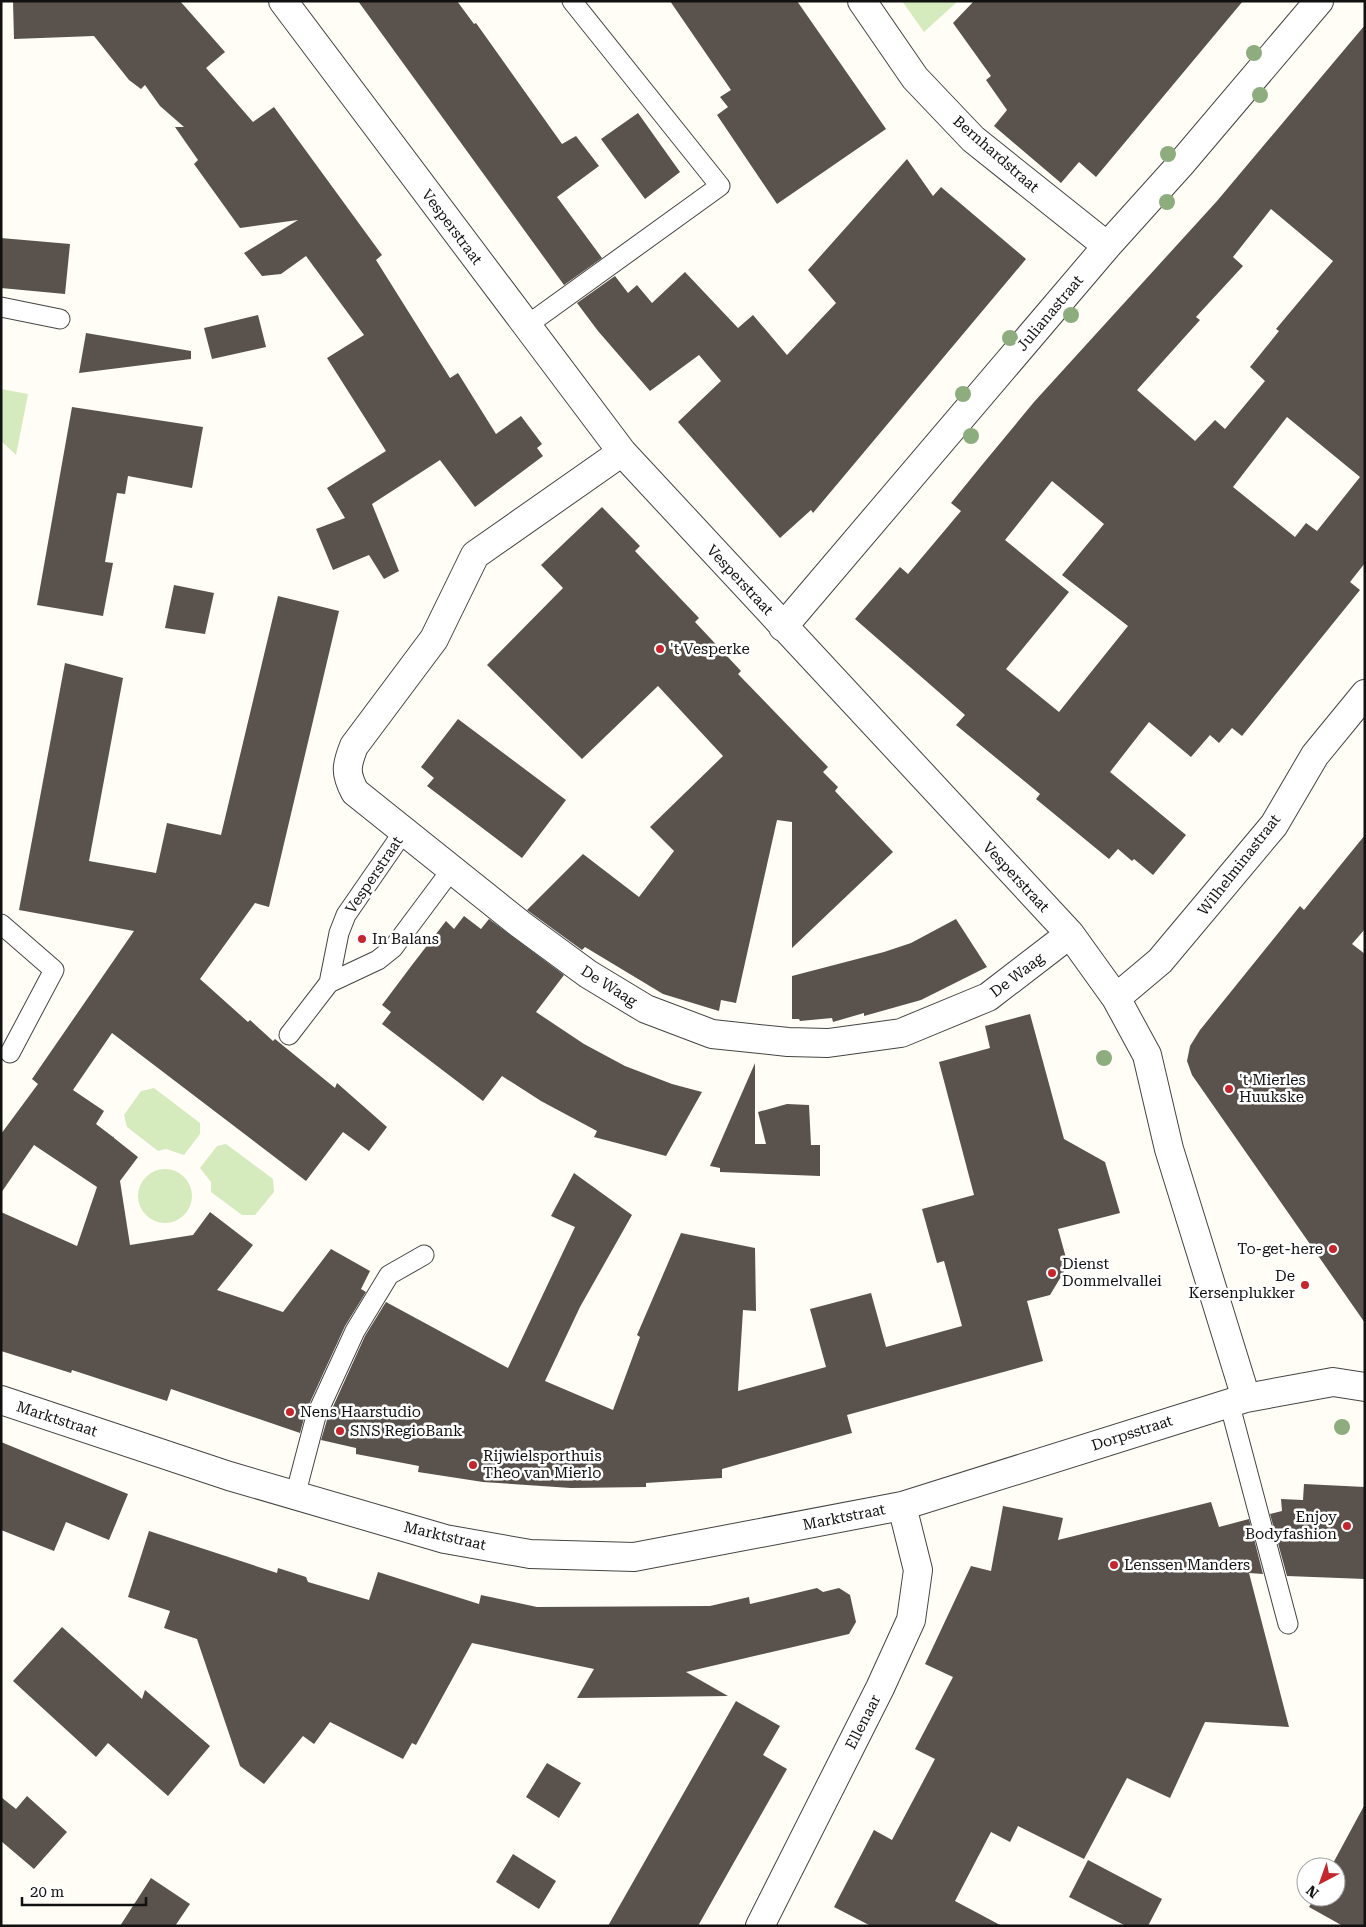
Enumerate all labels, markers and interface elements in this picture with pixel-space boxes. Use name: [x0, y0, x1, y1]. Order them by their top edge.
street label: Bernhardstraat: [949, 112, 1043, 196]
street label: Vesperstraat: [418, 186, 486, 268]
street label: Julianastraat: [1013, 271, 1087, 355]
street label: Vesperstraat: [703, 541, 777, 619]
place label: 't Vesperke: [670, 640, 750, 658]
marker: 't Vesperke: [654, 643, 666, 655]
street label: Wilhelminastraat: [1194, 810, 1284, 919]
street label: Vesperstraat: [342, 833, 407, 917]
street label: Vesperstraat: [979, 838, 1053, 916]
place label: In Balans: [372, 930, 439, 948]
marker: In Balans: [356, 933, 368, 945]
street label: De Waag: [986, 949, 1048, 1001]
street label: De Waag: [578, 962, 641, 1011]
place label: 't Mierles Huukske: [1239, 1071, 1306, 1106]
marker: 't Mierles Huukske: [1223, 1083, 1235, 1095]
place label: To-get-here: [1237, 1240, 1323, 1258]
marker: To-get-here: [1327, 1243, 1339, 1255]
place label: Dienst Dommelvallei: [1062, 1255, 1162, 1290]
marker: Dienst Dommelvallei: [1046, 1267, 1058, 1279]
place label: De Kersenplukker: [1189, 1267, 1295, 1302]
marker: De Kersenplukker: [1299, 1279, 1311, 1291]
street label: Marktstraat: [14, 1397, 100, 1441]
place label: Nens Haarstudio: [300, 1403, 421, 1421]
marker: Nens Haarstudio: [284, 1406, 296, 1418]
street label: Dorpsstraat: [1089, 1411, 1175, 1455]
place label: SNS RegioBank: [350, 1422, 463, 1440]
marker: SNS RegioBank: [334, 1425, 346, 1437]
place label: Rijwielsporthuis Theo van Mierlo: [483, 1447, 602, 1482]
marker: Rijwielsporthuis Theo van Mierlo: [467, 1459, 479, 1471]
street label: Marktstraat: [801, 1500, 887, 1534]
place label: Enjoy Bodyfashion: [1245, 1508, 1337, 1543]
street label: Marktstraat: [402, 1518, 488, 1554]
marker: Enjoy Bodyfashion: [1341, 1520, 1353, 1532]
place label: Lenssen Manders: [1124, 1556, 1250, 1574]
marker: Lenssen Manders: [1108, 1559, 1120, 1571]
street label: Ellenaar: [842, 1692, 884, 1752]
north arrow: [1296, 1857, 1346, 1907]
scale bar: [22, 1874, 146, 1906]
text: N: [1303, 1882, 1322, 1901]
text: 20 m: [30, 1883, 65, 1901]

